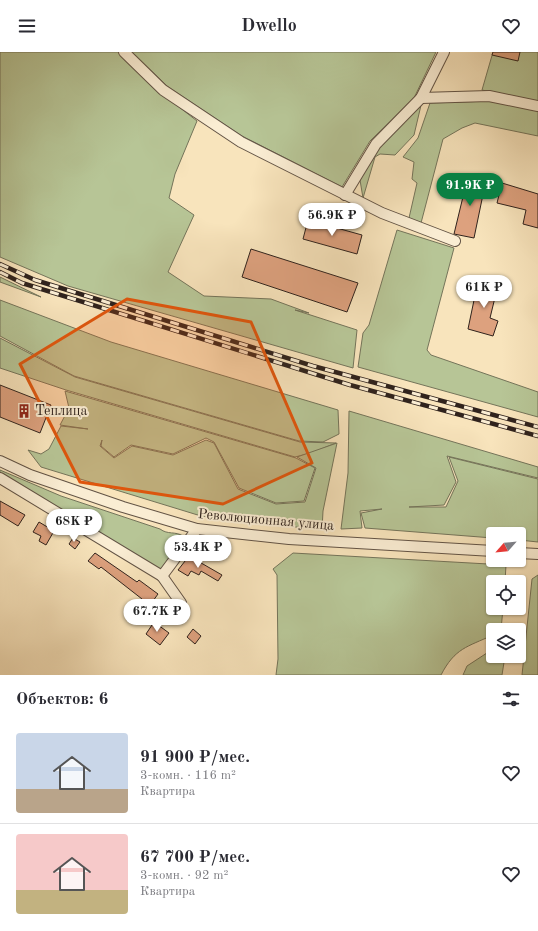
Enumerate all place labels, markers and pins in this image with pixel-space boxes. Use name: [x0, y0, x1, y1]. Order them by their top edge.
pin: 91.9K ₽: [433, 173, 507, 207]
pin: 56.9K ₽: [295, 203, 369, 237]
pin: 61K ₽: [456, 275, 512, 309]
building icon: Теплица: [16, 403, 32, 419]
place label: Теплица: [35, 404, 87, 418]
pin: 68K ₽: [46, 509, 102, 543]
pin: 53.4K ₽: [161, 535, 235, 569]
pin: 67.7K ₽: [120, 599, 194, 633]

